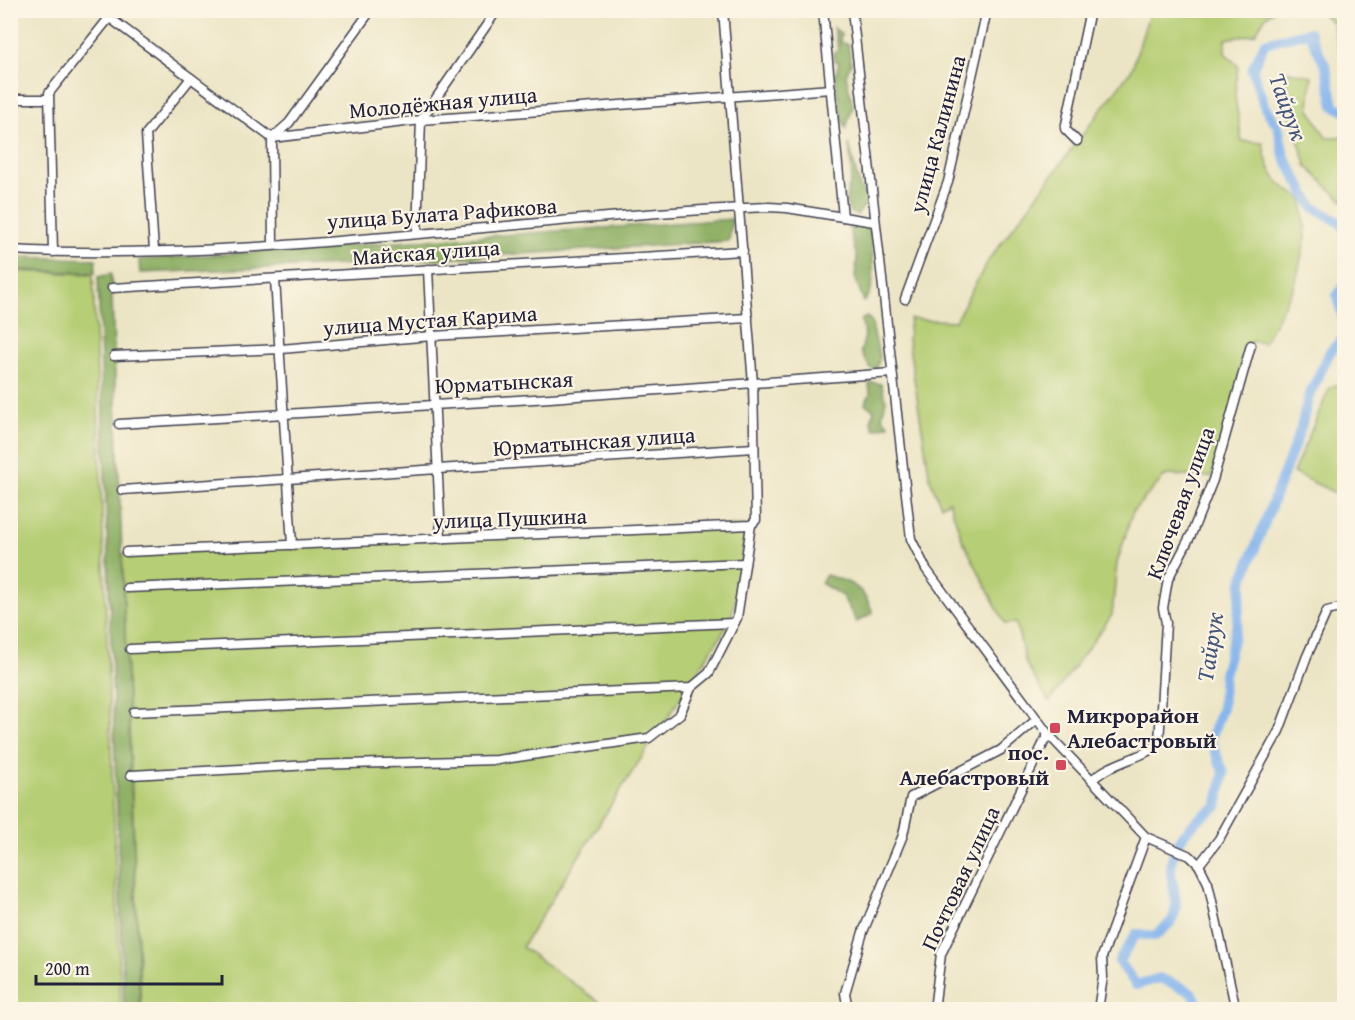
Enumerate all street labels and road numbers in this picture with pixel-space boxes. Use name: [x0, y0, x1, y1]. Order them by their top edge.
street label: улица Калинина: [900, 51, 974, 218]
street label: Молодёжная улица: [348, 78, 539, 126]
street label: улица Булата Рафикова: [325, 189, 559, 237]
street label: Майская улица: [351, 231, 501, 273]
street label: улица Мустая Карима: [321, 297, 539, 344]
street label: Юрматынская: [434, 362, 574, 402]
street label: Юрматынская улица: [492, 418, 697, 464]
street label: Ключевая улица: [1138, 422, 1223, 584]
street label: улица Пушкина: [431, 499, 588, 537]
street label: Почтовая улица: [913, 800, 1008, 955]

